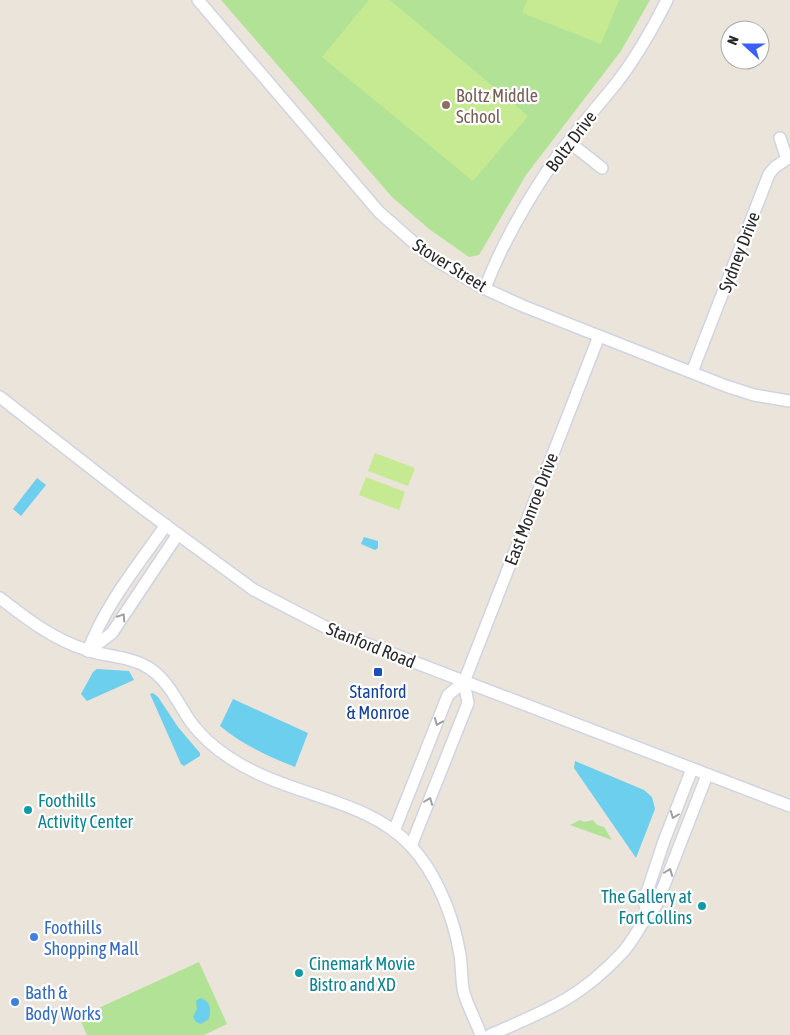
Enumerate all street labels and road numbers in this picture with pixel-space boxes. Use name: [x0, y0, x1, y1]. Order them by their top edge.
street label: Boltz Drive: [541, 106, 601, 176]
street label: Sydney Drive: [714, 209, 764, 295]
street label: Stover Street: [409, 234, 491, 296]
street label: East Monroe Drive: [500, 450, 562, 568]
street label: Stanford Road: [324, 618, 418, 672]

